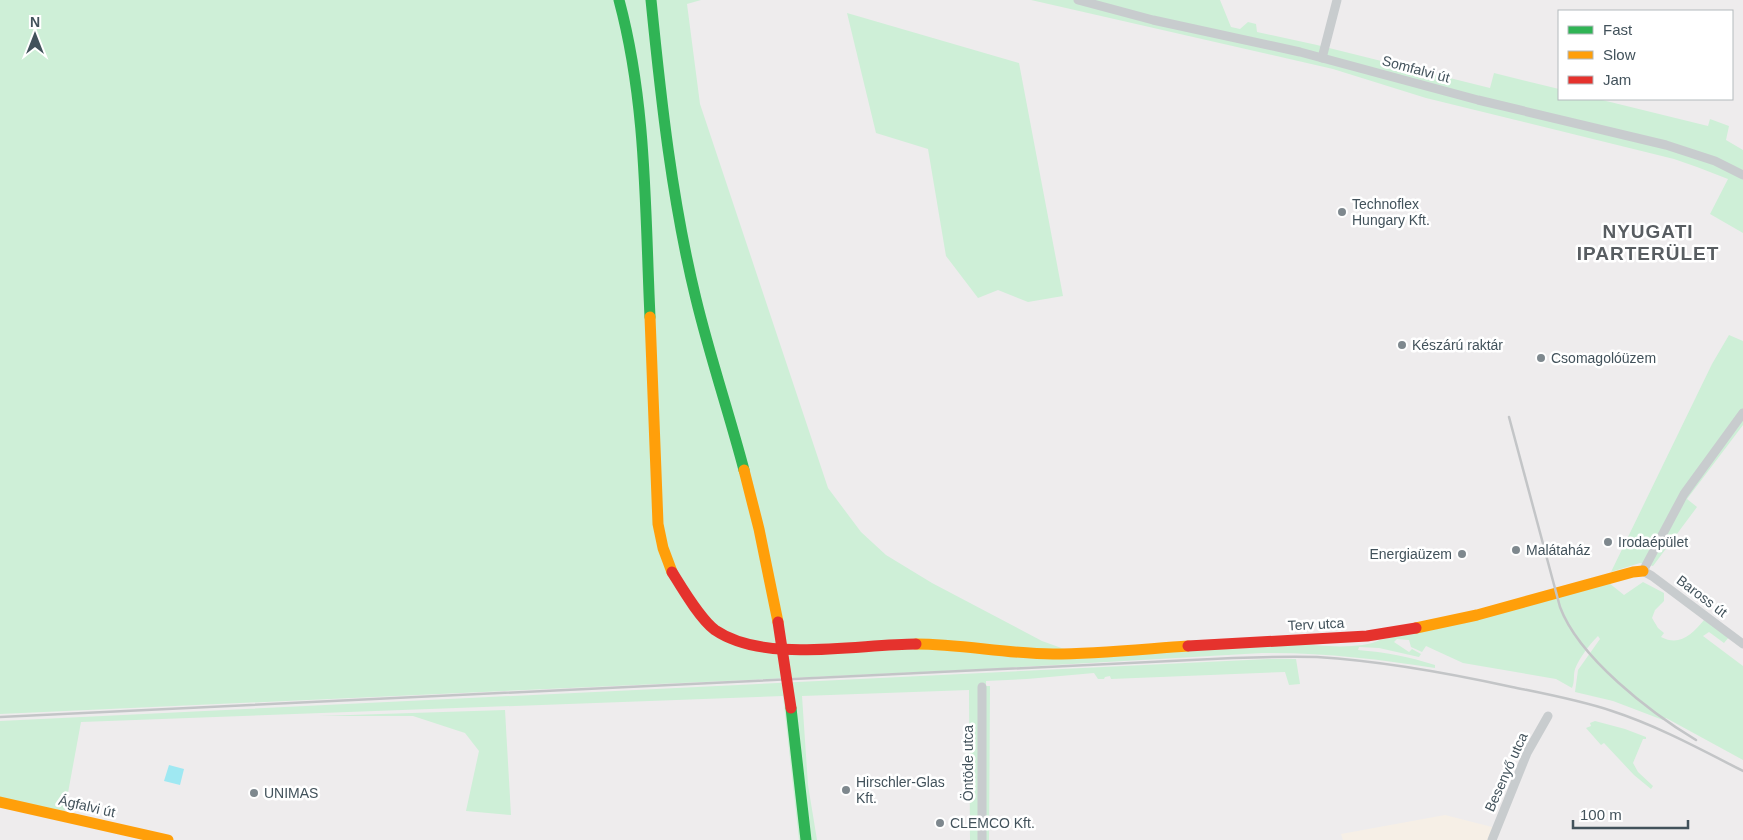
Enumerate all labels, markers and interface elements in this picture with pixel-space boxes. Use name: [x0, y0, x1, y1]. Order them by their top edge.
north arrow: [10, 10, 60, 60]
legend: [1558, 10, 1733, 100]
text: N: [30, 14, 40, 30]
text: Fast: [1603, 21, 1633, 38]
text: Slow: [1603, 46, 1636, 63]
street label: Somfalvi út: [1380, 52, 1452, 86]
text: Jam: [1603, 71, 1631, 88]
place label: Technoflex Hungary Kft.: [1352, 196, 1430, 228]
marker: Technoflex Hungary Kft.: [1336, 206, 1348, 218]
district label: NYUGATI IPARTERÜLET: [1577, 221, 1719, 264]
place label: Készárú raktár: [1412, 337, 1503, 353]
marker: Készárú raktár: [1396, 339, 1408, 351]
place label: Csomagolóüzem: [1551, 350, 1656, 366]
marker: Csomagolóüzem: [1535, 352, 1547, 364]
place label: Irodaépület: [1618, 534, 1688, 550]
marker: Irodaépület: [1602, 536, 1614, 548]
place label: Malátaház: [1526, 542, 1591, 558]
marker: Malátaház: [1510, 544, 1522, 556]
place label: Energiaüzem: [1370, 546, 1452, 562]
marker: Energiaüzem: [1456, 548, 1468, 560]
street label: Baross út: [1674, 572, 1731, 620]
street label: Terv utca: [1287, 615, 1345, 633]
street label: Öntöde utca: [959, 725, 976, 801]
street label: Besenyő utca: [1481, 730, 1531, 814]
place label: Hirschler-Glas Kft.: [856, 774, 945, 806]
marker: Hirschler-Glas Kft.: [840, 784, 852, 796]
place label: UNIMAS: [264, 785, 318, 801]
marker: UNIMAS: [248, 787, 260, 799]
street label: Ágfalvi út: [57, 792, 117, 820]
scale bar: [1573, 798, 1688, 830]
text: 100 m: [1580, 806, 1622, 823]
place label: CLEMCO Kft.: [950, 815, 1035, 831]
marker: CLEMCO Kft.: [934, 817, 946, 829]

